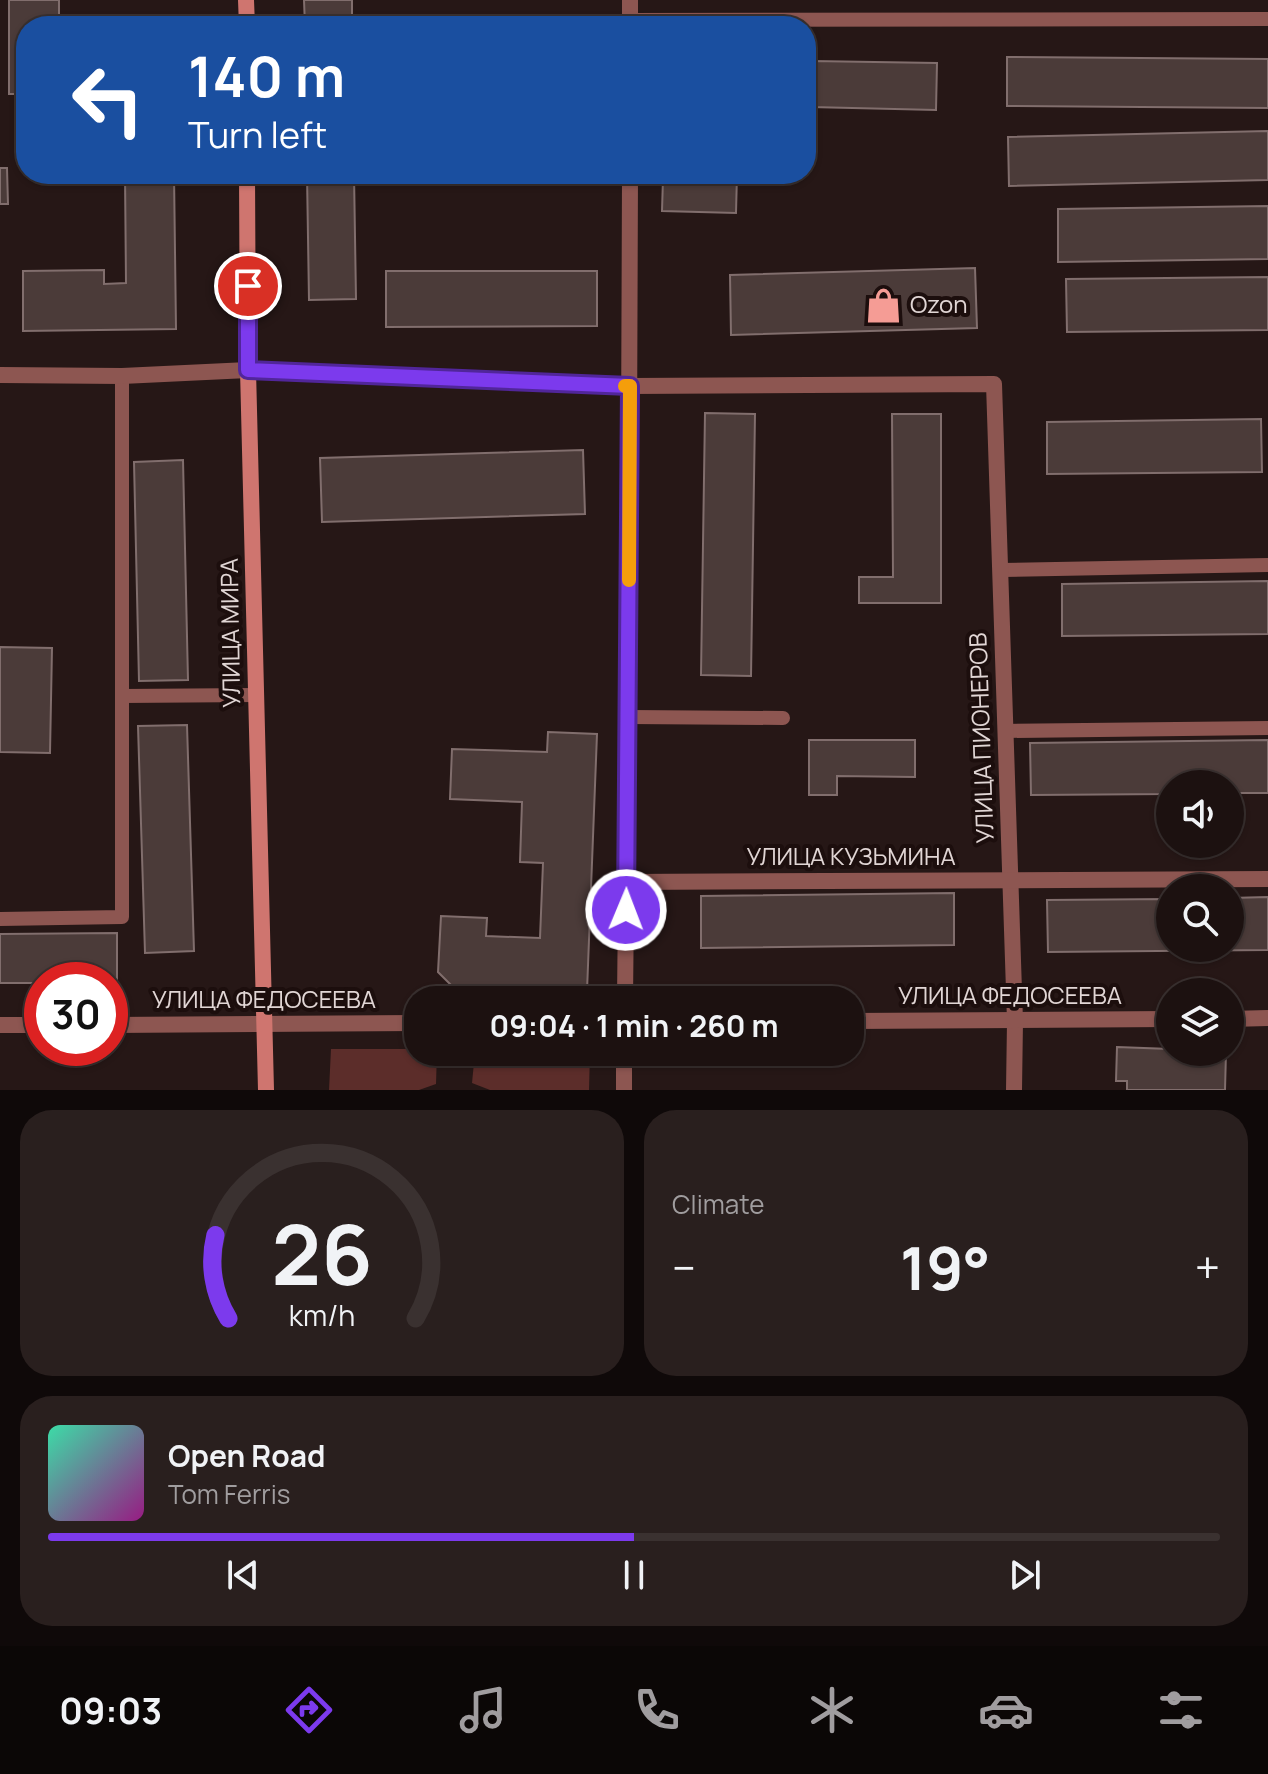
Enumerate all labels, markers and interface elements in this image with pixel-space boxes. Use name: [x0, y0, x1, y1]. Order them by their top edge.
text: 140 m: [188, 37, 345, 114]
icon: left: [56, 48, 160, 152]
text: Turn left: [188, 110, 327, 159]
pin: [214, 252, 282, 320]
icon: arrive: [226, 264, 270, 308]
shop icon: Ozon: [865, 286, 903, 324]
place label: Ozon: [910, 287, 968, 320]
street label: УЛИЦА МИРА: [212, 558, 247, 708]
street label: УЛИЦА ПИОНЕРОВ: [960, 632, 1001, 844]
map controls: [1156, 770, 1244, 1066]
button: sound: [1156, 770, 1244, 858]
street label: УЛИЦА КУЗЬМИНА: [746, 839, 956, 872]
position arrow: [584, 868, 668, 952]
button: search: [1156, 874, 1244, 962]
speed limit sign: 30: [24, 962, 128, 1066]
street label: УЛИЦА ФЕДОСЕЕВА: [898, 978, 1122, 1011]
button: layers: [1156, 978, 1244, 1066]
street label: УЛИЦА ФЕДОСЕЕВА: [152, 982, 376, 1015]
text: 09:04 · 1 min · 260 m: [489, 1005, 779, 1046]
text: Climate: [672, 1186, 764, 1222]
text: 26: [271, 1196, 373, 1310]
text: 19°: [900, 1226, 990, 1308]
text: −: [672, 1237, 696, 1297]
text: +: [1195, 1237, 1220, 1297]
text: km/h: [289, 1296, 355, 1335]
text: Open Road: [168, 1435, 325, 1476]
text: Tom Ferris: [168, 1476, 290, 1512]
icon: previous: [221, 1553, 265, 1597]
icon: pause: [612, 1553, 656, 1597]
icon: next: [1003, 1553, 1047, 1597]
icon: directions: [281, 1682, 337, 1738]
icon: music: [455, 1682, 511, 1738]
icon: phone: [629, 1682, 685, 1738]
icon: climate: [804, 1682, 860, 1738]
icon: car: [978, 1682, 1034, 1738]
icon: filters: [1153, 1682, 1209, 1738]
text: 09:03: [59, 1686, 162, 1735]

